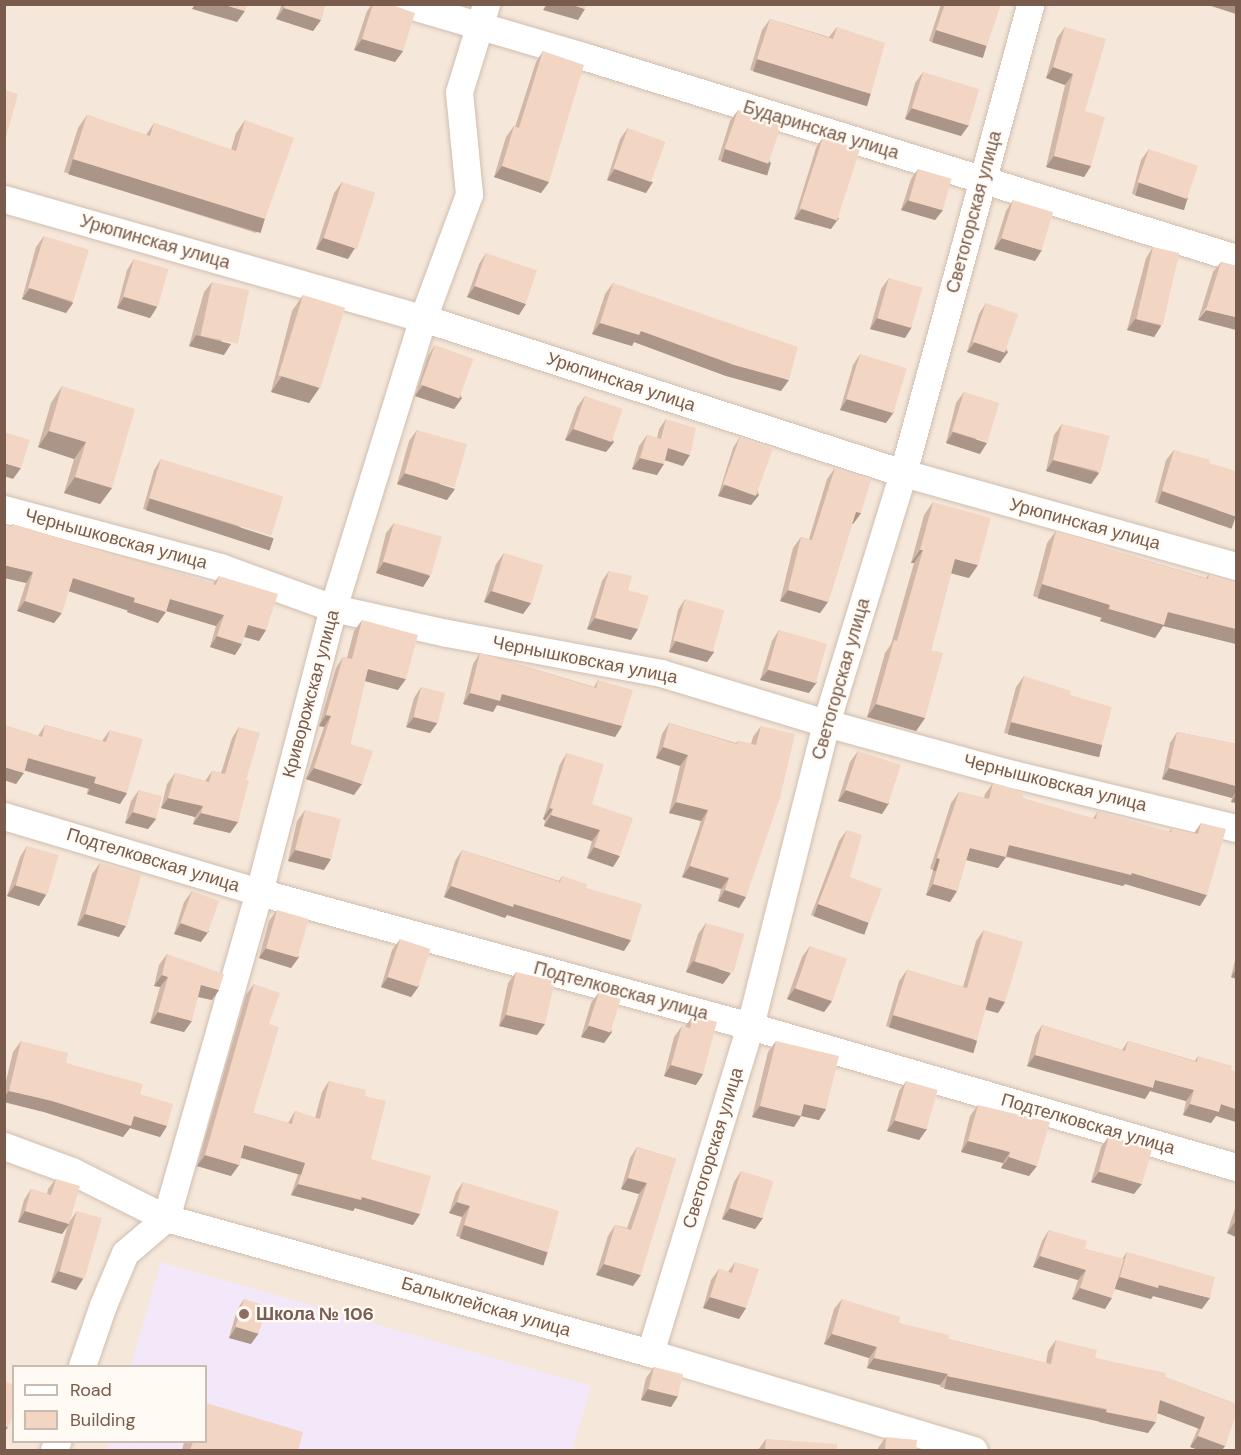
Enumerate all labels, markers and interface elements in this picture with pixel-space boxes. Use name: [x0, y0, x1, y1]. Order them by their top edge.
street label: Бударинская улица: [741, 96, 901, 164]
street label: Светогорская улица: [942, 128, 1006, 296]
street label: Урюпинская улица: [77, 210, 233, 274]
street label: Урюпинская улица: [544, 348, 698, 416]
street label: Урюпинская улица: [1007, 493, 1163, 555]
street label: Чернышковская улица: [22, 504, 210, 574]
street label: Светогорская улица: [808, 596, 874, 762]
street label: Криворожская улица: [278, 608, 344, 780]
street label: Чернышковская улица: [491, 631, 679, 689]
street label: Чернышковская улица: [961, 750, 1149, 816]
street label: Подтелковская улица: [64, 823, 242, 897]
street label: Подтелковская улица: [531, 957, 711, 1025]
street label: Светогорская улица: [678, 1065, 748, 1231]
street label: Подтелковская улица: [999, 1089, 1177, 1159]
street label: Балыклейская улица: [399, 1272, 573, 1342]
place label: Школа № 106: [256, 1303, 374, 1325]
marker: Школа № 106: [237, 1307, 251, 1321]
legend: [12, 1365, 207, 1443]
text: Road: [70, 1378, 112, 1402]
text: Building: [70, 1408, 135, 1432]

